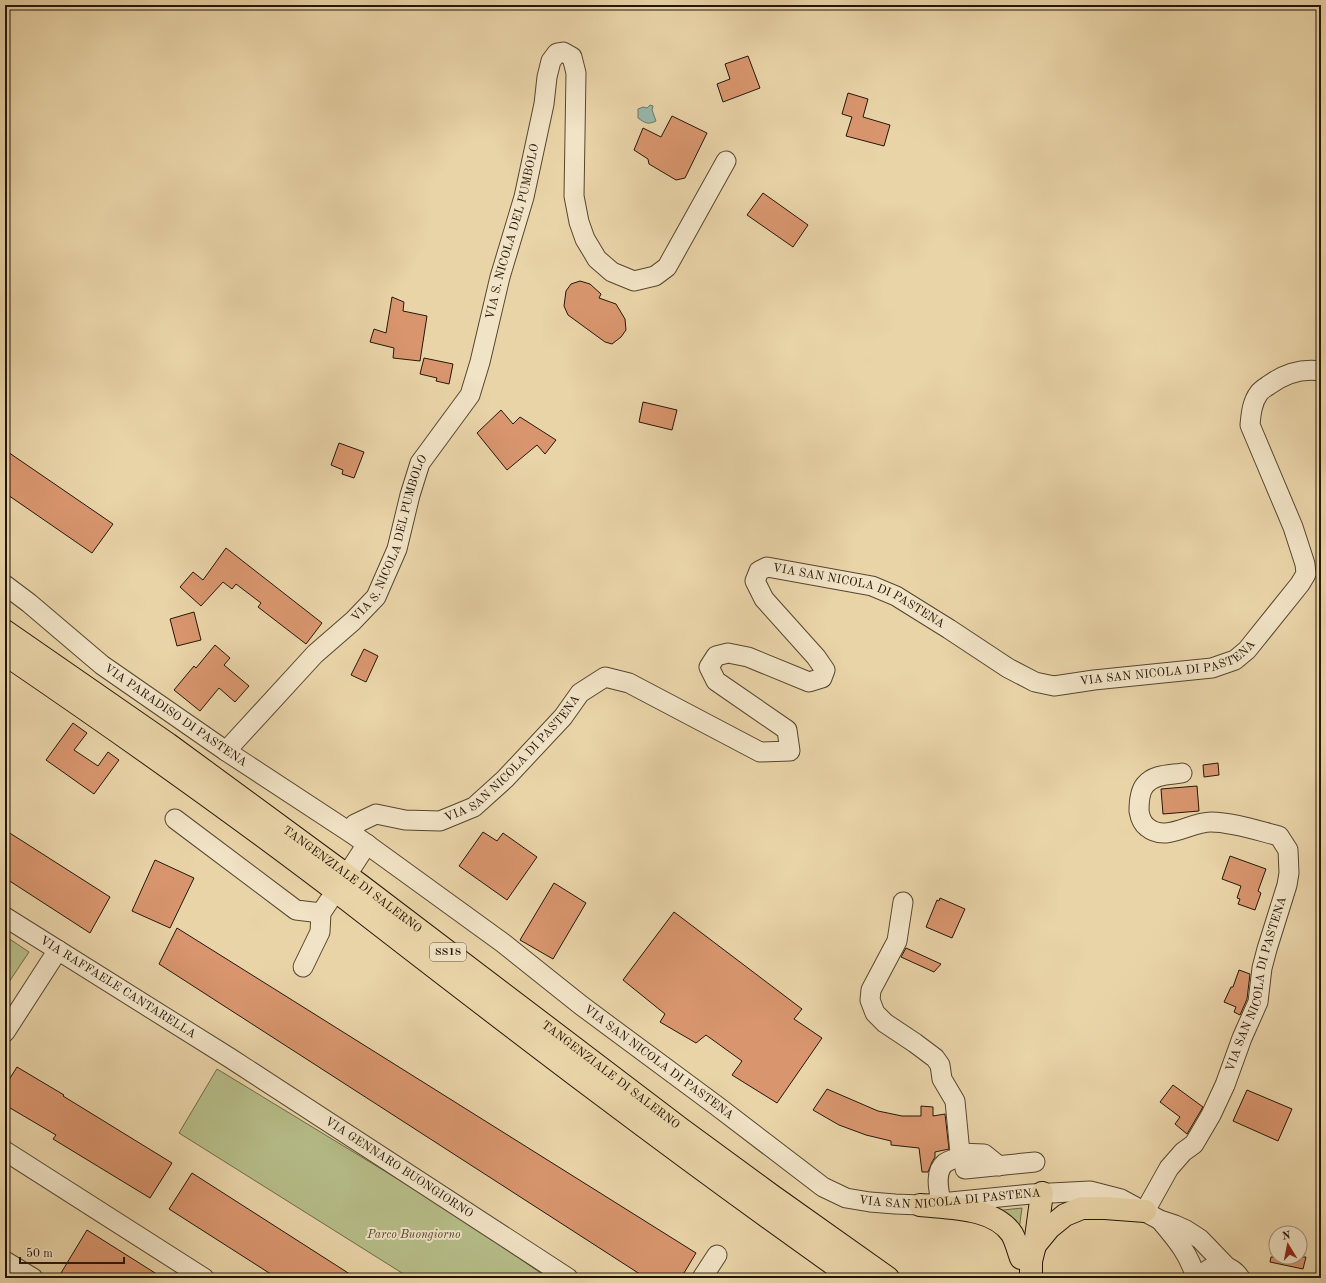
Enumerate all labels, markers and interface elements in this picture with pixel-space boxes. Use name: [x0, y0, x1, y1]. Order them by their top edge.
street label: VIA S. NICOLA DEL PUMBOLO: [484, 143, 541, 321]
street label: VIA S. NICOLA DEL PUMBOLO: [350, 453, 430, 624]
street label: VIA SAN NICOLA DI PASTENA: [772, 562, 947, 631]
street label: VIA SAN NICOLA DI PASTENA: [1079, 639, 1258, 688]
street label: VIA PARADISO DI PASTENA: [102, 662, 249, 769]
street label: VIA SAN NICOLA DI PASTENA: [443, 693, 582, 824]
street label: TANGENZIALE DI SALERNO: [280, 824, 424, 935]
street label: VIA SAN NICOLA DI PASTENA: [1224, 895, 1289, 1073]
street label: VIA RAFFAELE CANTARELLA: [38, 934, 198, 1041]
road number: SS18: [430, 943, 466, 961]
street label: VIA SAN NICOLA DI PASTENA: [581, 1003, 735, 1122]
street label: TANGENZIALE DI SALERNO: [539, 1019, 682, 1132]
street label: VIA GENNARO BUONGIORNO: [323, 1115, 475, 1220]
street label: VIA SAN NICOLA DI PASTENA: [858, 1188, 1041, 1211]
north arrow: [1268, 1225, 1308, 1265]
park label: Parco Buongiorno: [366, 1229, 461, 1241]
text: N: [1281, 1230, 1292, 1243]
scale bar: [20, 1239, 124, 1265]
text: 50 m: [26, 1247, 53, 1260]

